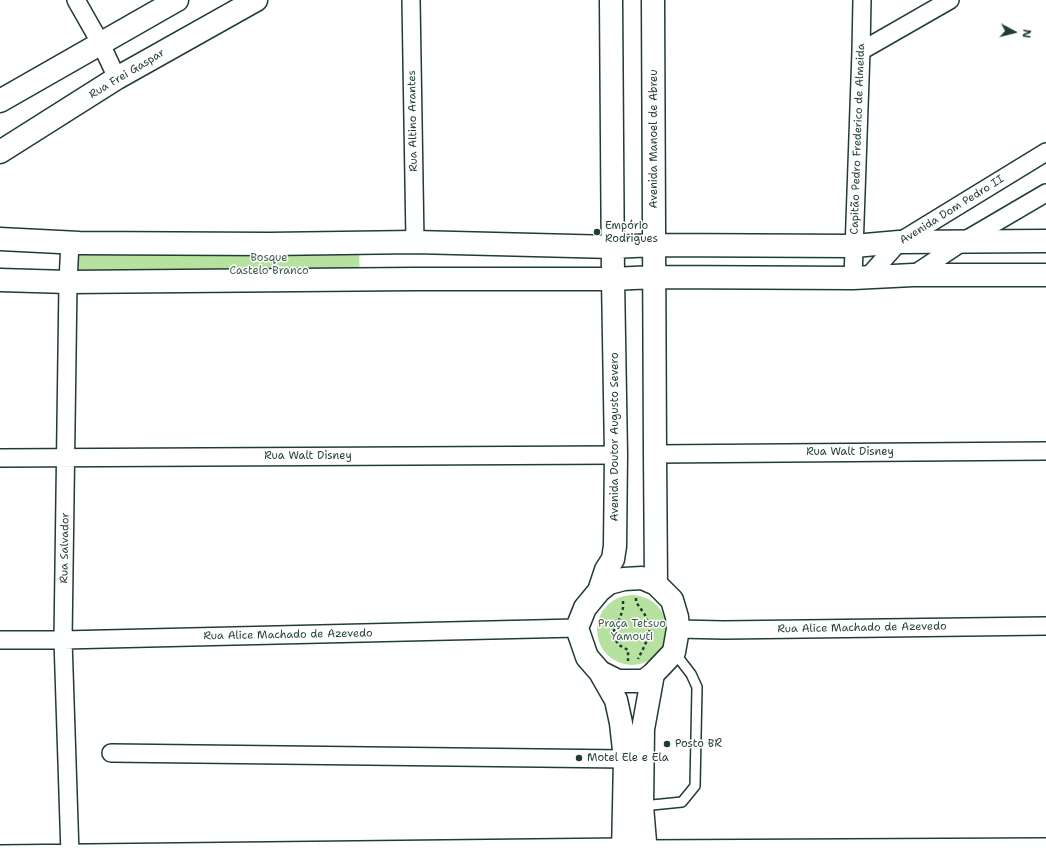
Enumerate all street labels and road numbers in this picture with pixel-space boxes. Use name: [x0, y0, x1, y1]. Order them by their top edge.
street label: Capitão Pedro Frederico de Almeida: [848, 43, 868, 235]
street label: Rua Frei Gaspar: [87, 46, 167, 102]
street label: Rua Altino Arantes: [406, 70, 420, 172]
street label: Avenida Manoel de Abreu: [647, 70, 661, 208]
street label: Avenida Dom Pedro II: [898, 173, 1006, 247]
street label: Avenida Doutor Augusto Severo: [608, 352, 622, 522]
street label: Rua Walt Disney: [806, 445, 894, 459]
street label: Rua Walt Disney: [264, 449, 352, 463]
street label: Rua Salvador: [58, 512, 72, 584]
street label: Rua Alice Machado de Azevedo: [777, 620, 947, 636]
street label: Rua Alice Machado de Azevedo: [203, 627, 373, 643]

